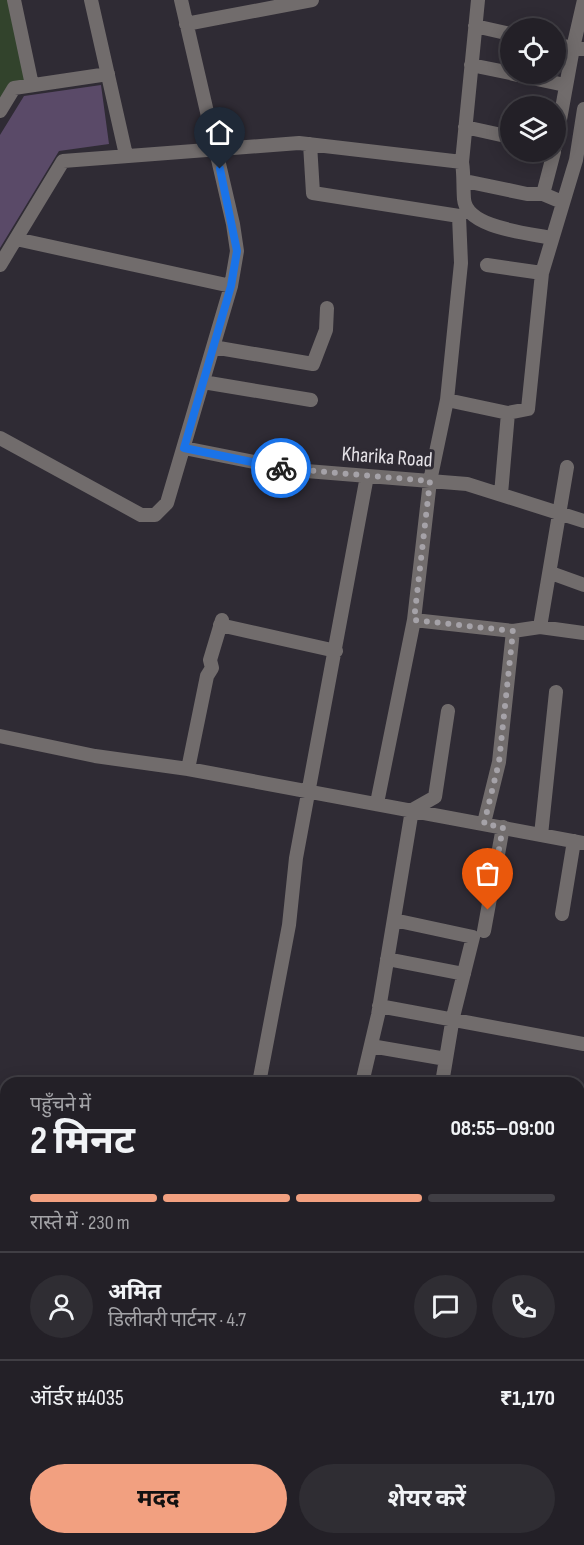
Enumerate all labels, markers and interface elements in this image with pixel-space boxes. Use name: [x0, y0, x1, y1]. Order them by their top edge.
map controls: [500, 18, 566, 162]
button: locate: [500, 18, 566, 84]
button: layers: [500, 96, 566, 162]
pin: [194, 107, 245, 169]
icon: home: [203, 116, 236, 149]
courier: [251, 438, 311, 498]
street label: Kharika Road: [341, 441, 433, 473]
icon: bike: [265, 452, 298, 485]
pin: [462, 848, 513, 910]
icon: bag: [471, 857, 504, 890]
text: पहुँचने में: [30, 1093, 91, 1117]
text: 08:55–09:00: [450, 1115, 555, 1142]
text: 2 मिनट: [30, 1118, 135, 1165]
text: रास्ते में · 230 m: [30, 1211, 130, 1235]
button: person: [30, 1275, 93, 1338]
button: chat: [414, 1275, 477, 1338]
button: phone: [492, 1275, 555, 1338]
text: अमित: [108, 1279, 161, 1306]
text: डिलीवरी पार्टनर · 4.7: [108, 1308, 246, 1332]
text: ऑर्डर #4035: [30, 1385, 124, 1412]
text: ₹1,170: [500, 1385, 555, 1412]
button: मदद: [30, 1464, 287, 1533]
button: शेयर करें: [299, 1464, 555, 1533]

